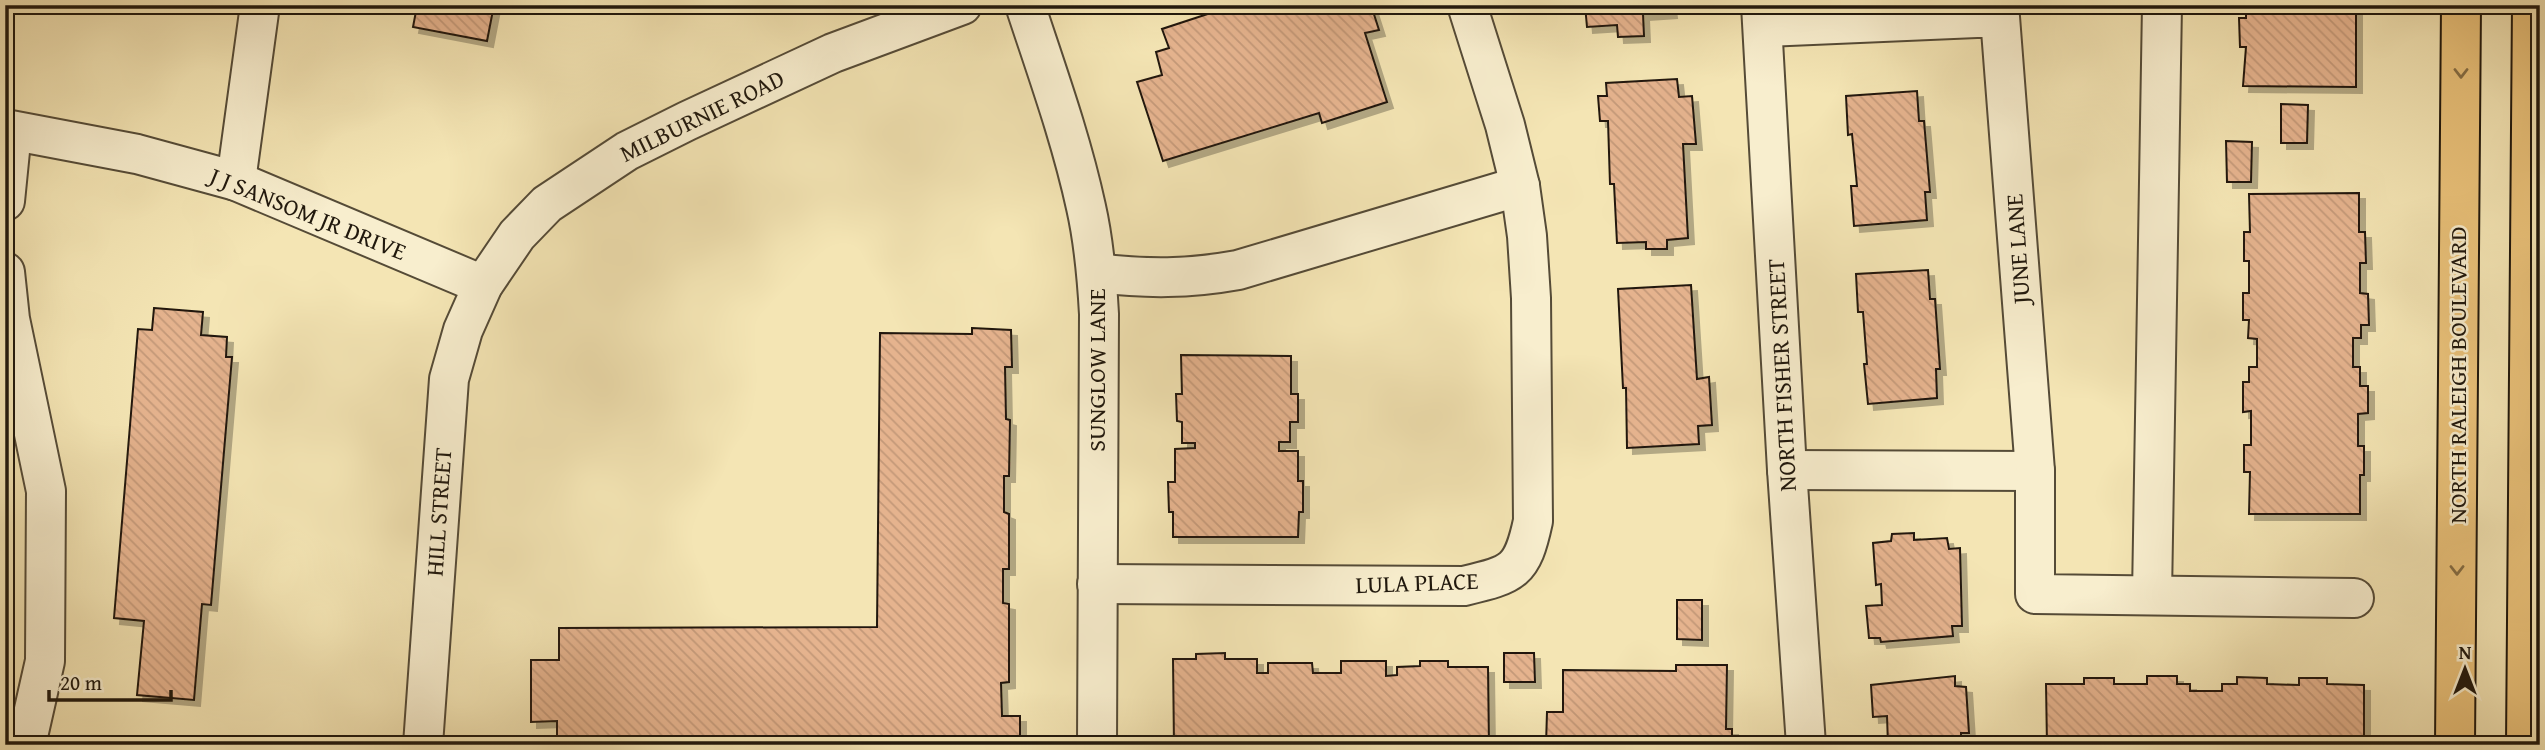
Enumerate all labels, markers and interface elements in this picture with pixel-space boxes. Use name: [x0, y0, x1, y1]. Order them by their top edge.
street label: MILBURNIE ROAD: [614, 61, 790, 171]
one-way arrow: [2453, 69, 2469, 79]
street label: J J SANSOM JR DRIVE: [202, 157, 412, 269]
street label: JUNE LANE: [1996, 193, 2039, 308]
street label: NORTH RALEIGH BOULEVARD: [2440, 226, 2475, 524]
street label: NORTH FISHER STREET: [1758, 258, 1805, 492]
street label: SUNGLOW LANE: [1079, 288, 1114, 452]
street label: HILL STREET: [417, 447, 460, 577]
street label: LULA PLACE: [1355, 563, 1479, 602]
one-way arrow: [2449, 566, 2465, 576]
north arrow: [2430, 634, 2500, 704]
text: N: [2459, 638, 2472, 666]
scale bar: [49, 659, 172, 703]
text: 20 m: [60, 667, 102, 698]

